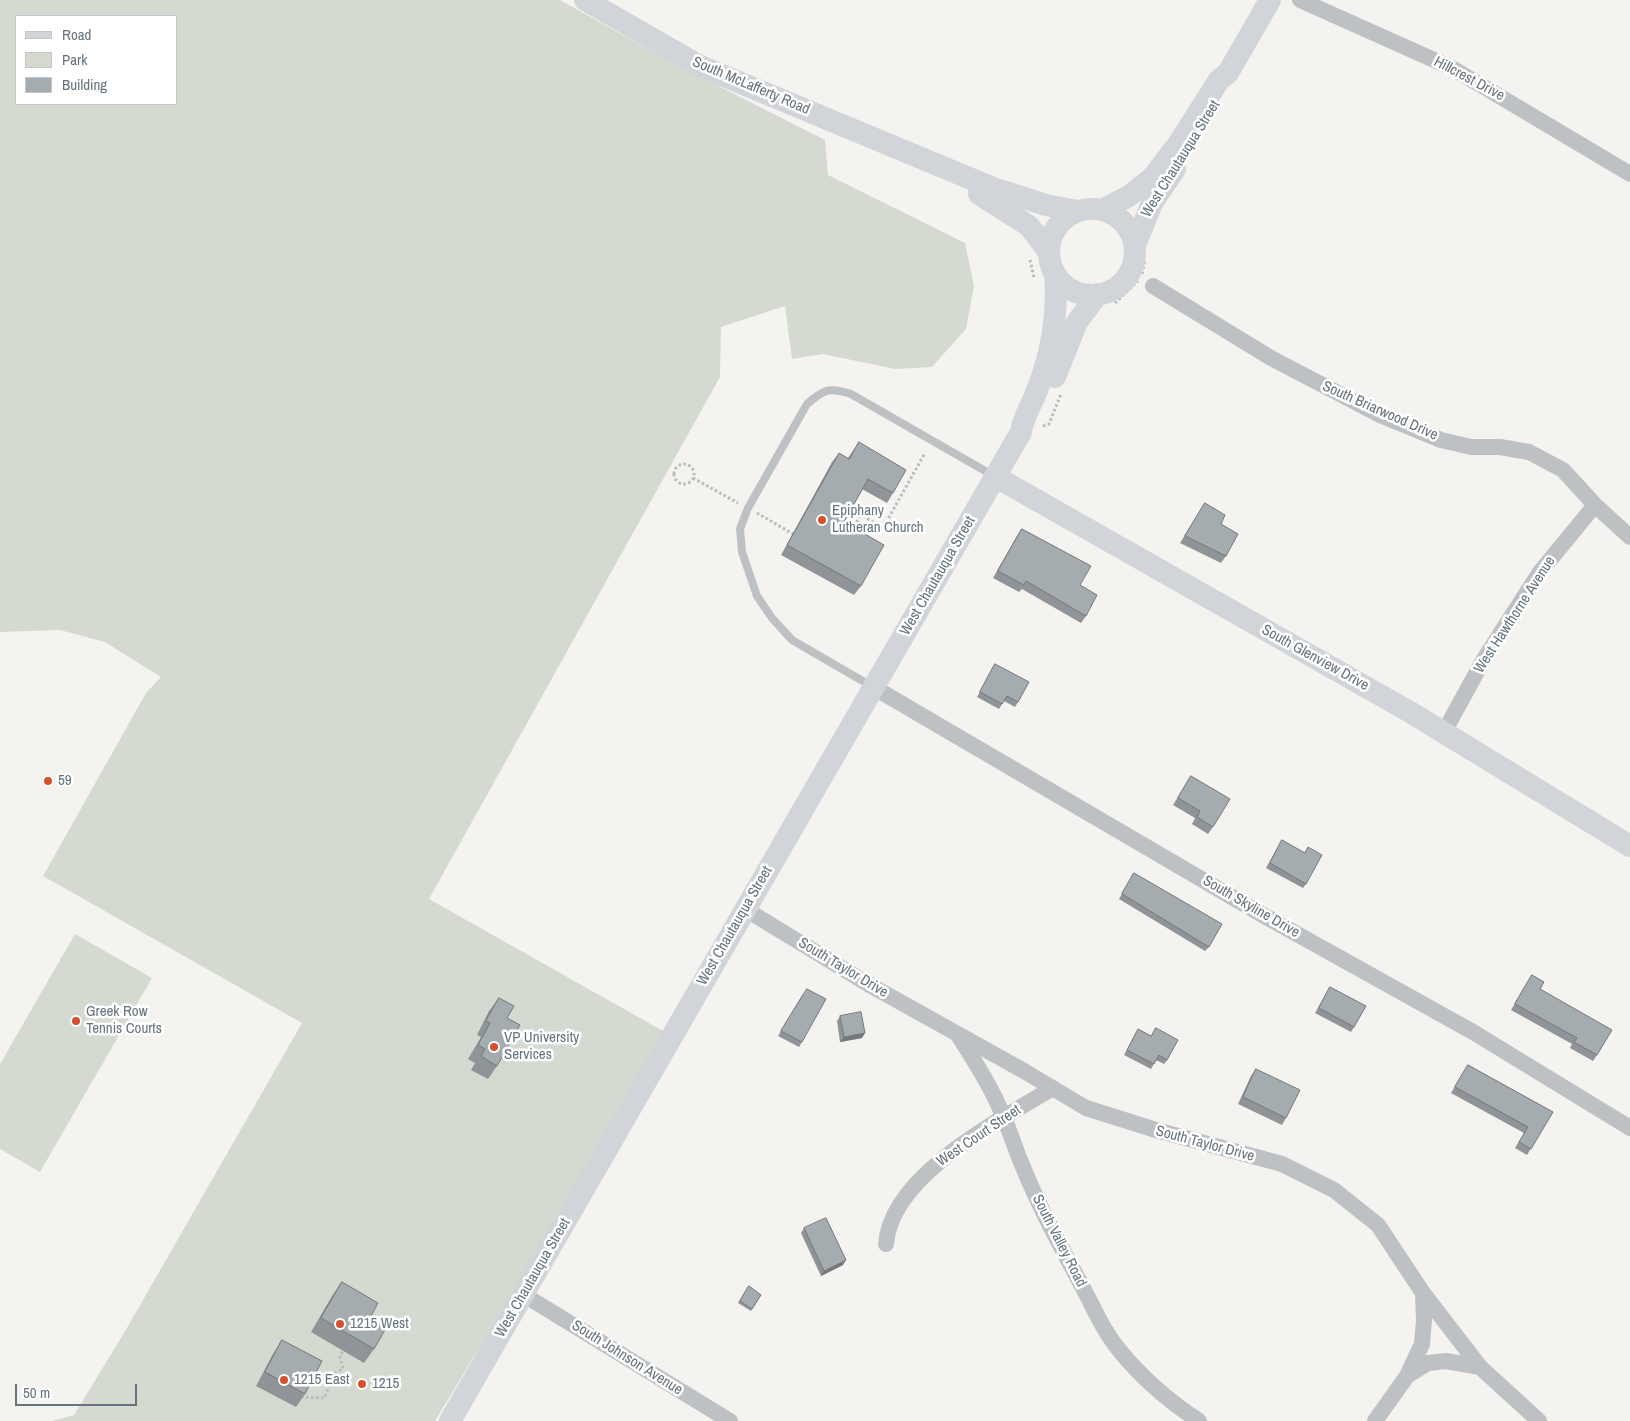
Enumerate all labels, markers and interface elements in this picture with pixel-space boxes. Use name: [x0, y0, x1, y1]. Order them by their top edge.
legend: [15, 15, 178, 105]
text: Road: [62, 24, 91, 45]
text: Park: [62, 49, 87, 70]
street label: South McLafferty Road: [690, 53, 812, 119]
street label: Hillcrest Drive: [1431, 53, 1507, 105]
text: Building: [62, 74, 107, 95]
street label: West Chautauqua Street: [1138, 97, 1224, 221]
street label: South Briarwood Drive: [1320, 377, 1440, 445]
place label: Epiphany Lutheran Church: [832, 502, 924, 537]
street label: West Chautauqua Street: [897, 513, 979, 639]
marker: Epiphany Lutheran Church: [816, 514, 828, 526]
street label: West Hawthorne Avenue: [1471, 553, 1559, 677]
street label: South Glenview Drive: [1258, 621, 1372, 695]
place label: 59: [58, 772, 72, 790]
marker: 59: [42, 775, 54, 787]
street label: West Chautauqua Street: [694, 863, 776, 989]
street label: South Skyline Drive: [1199, 872, 1303, 942]
street label: South Taylor Drive: [795, 934, 891, 1002]
place label: Greek Row Tennis Courts: [86, 1003, 162, 1038]
marker: Greek Row Tennis Courts: [70, 1015, 82, 1027]
place label: VP University Services: [504, 1029, 579, 1064]
marker: VP University Services: [488, 1041, 500, 1053]
street label: West Court Street: [934, 1101, 1024, 1171]
street label: South Taylor Drive: [1154, 1122, 1256, 1166]
street label: South Valley Road: [1028, 1192, 1090, 1290]
street label: West Chautauqua Street: [492, 1215, 574, 1341]
place label: 1215 West: [350, 1315, 409, 1333]
street label: South Johnson Avenue: [568, 1317, 686, 1399]
marker: 1215 West: [334, 1318, 346, 1330]
place label: 1215 East: [294, 1371, 349, 1389]
scale bar: [18, 1374, 140, 1406]
marker: 1215 East: [278, 1374, 290, 1386]
place label: 1215: [372, 1375, 399, 1393]
marker: 1215: [356, 1378, 368, 1390]
text: 50 m: [23, 1382, 50, 1403]

